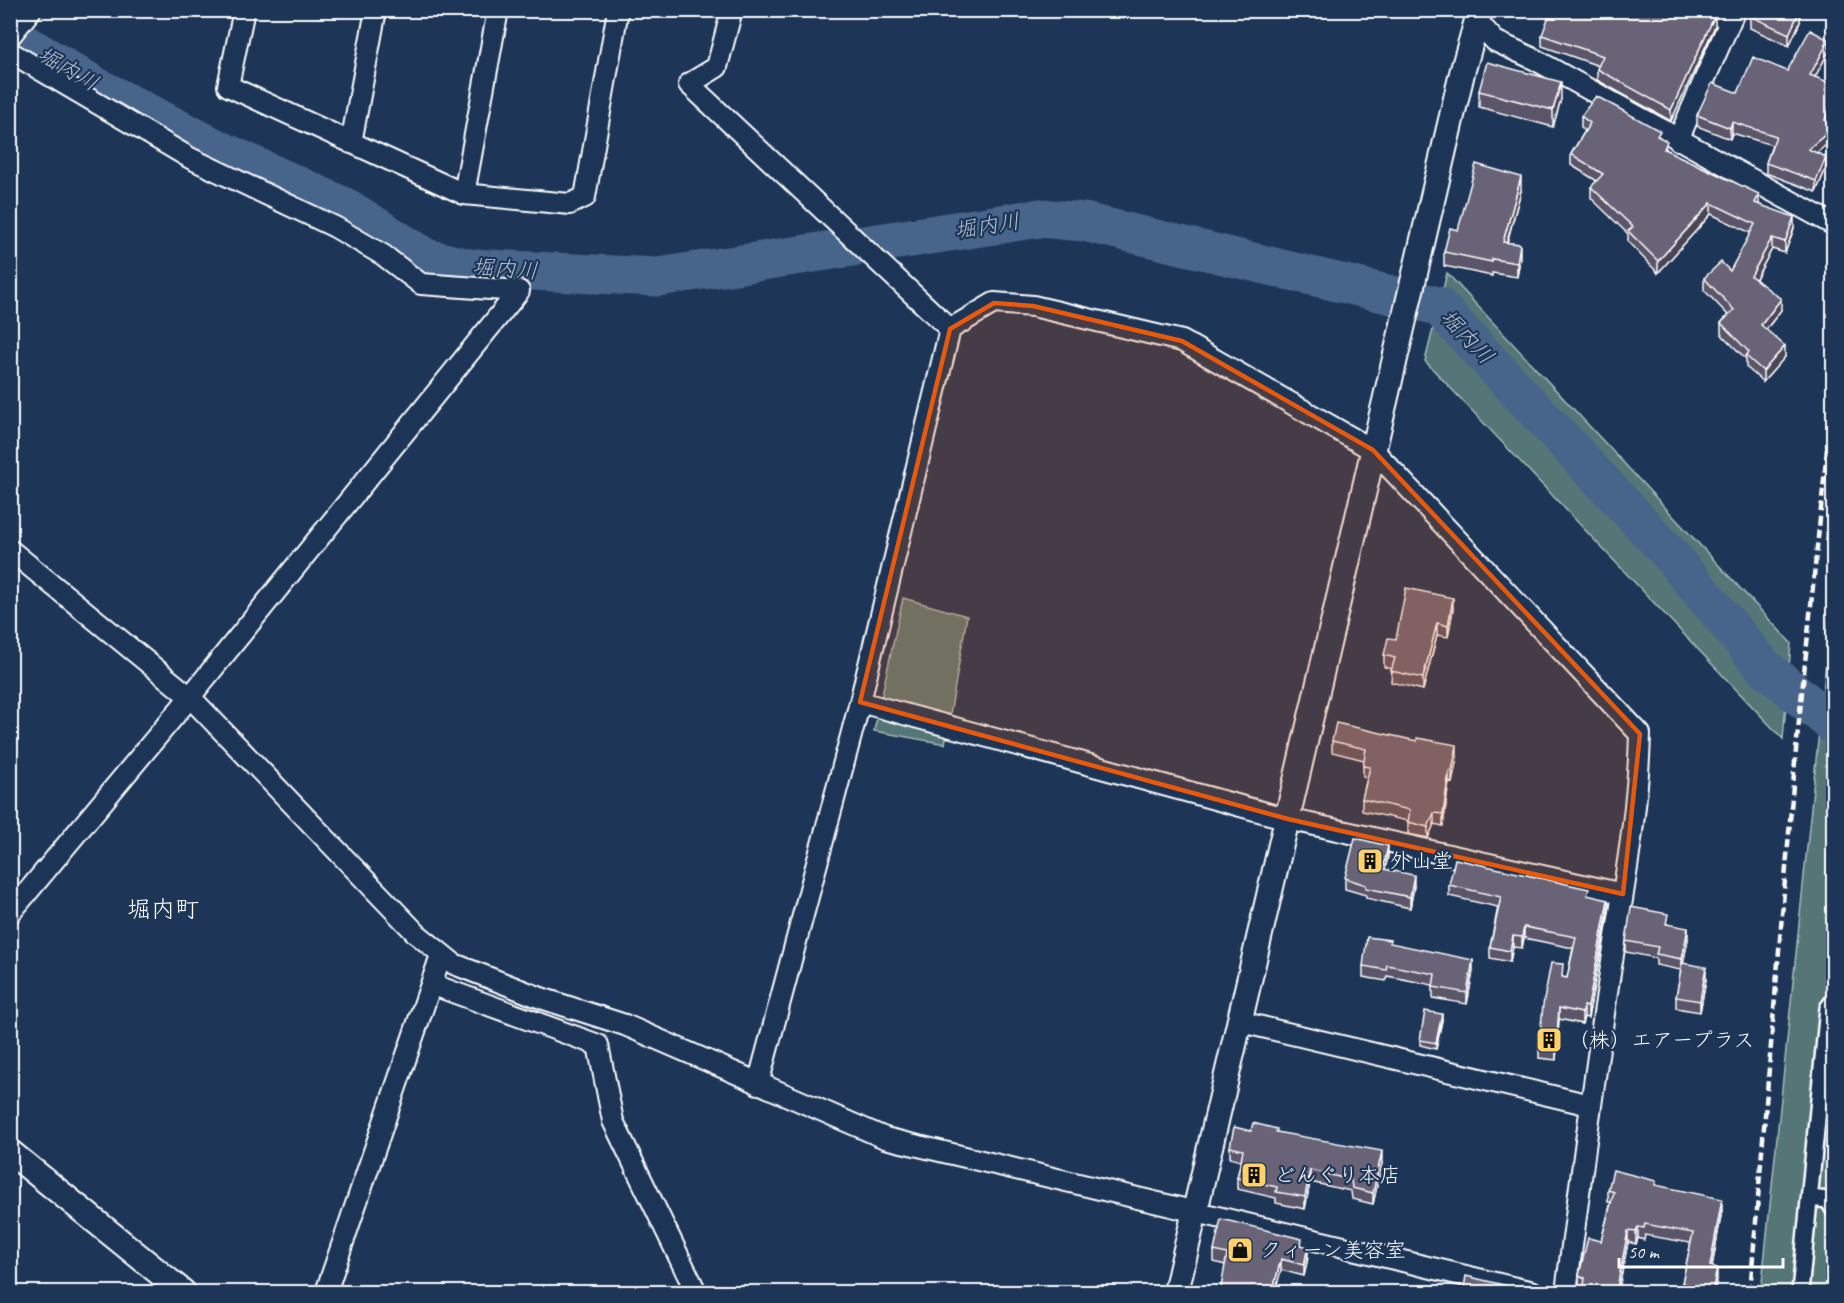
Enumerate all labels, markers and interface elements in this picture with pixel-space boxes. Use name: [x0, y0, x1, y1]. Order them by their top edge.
water label: 堀内川: [32, 40, 104, 98]
water label: 堀内川: [952, 207, 1022, 245]
water label: 堀内川: [471, 253, 539, 285]
water label: 堀内川: [1434, 304, 1500, 370]
building icon: 外山堂: [1355, 846, 1385, 876]
place label: 外山堂: [1390, 848, 1453, 874]
district label: 堀内町: [127, 894, 199, 924]
building icon: （株）エアープラス: [1534, 1025, 1564, 1055]
place label: （株）エアープラス: [1568, 1027, 1754, 1053]
building icon: どんぐり本店: [1239, 1160, 1269, 1190]
place label: どんぐり本店: [1274, 1162, 1400, 1188]
scale bar: [1619, 1231, 1782, 1269]
shop icon: クィーン美容室: [1225, 1235, 1255, 1265]
place label: クィーン美容室: [1260, 1237, 1406, 1263]
text: 50 m: [1628, 1241, 1661, 1263]

